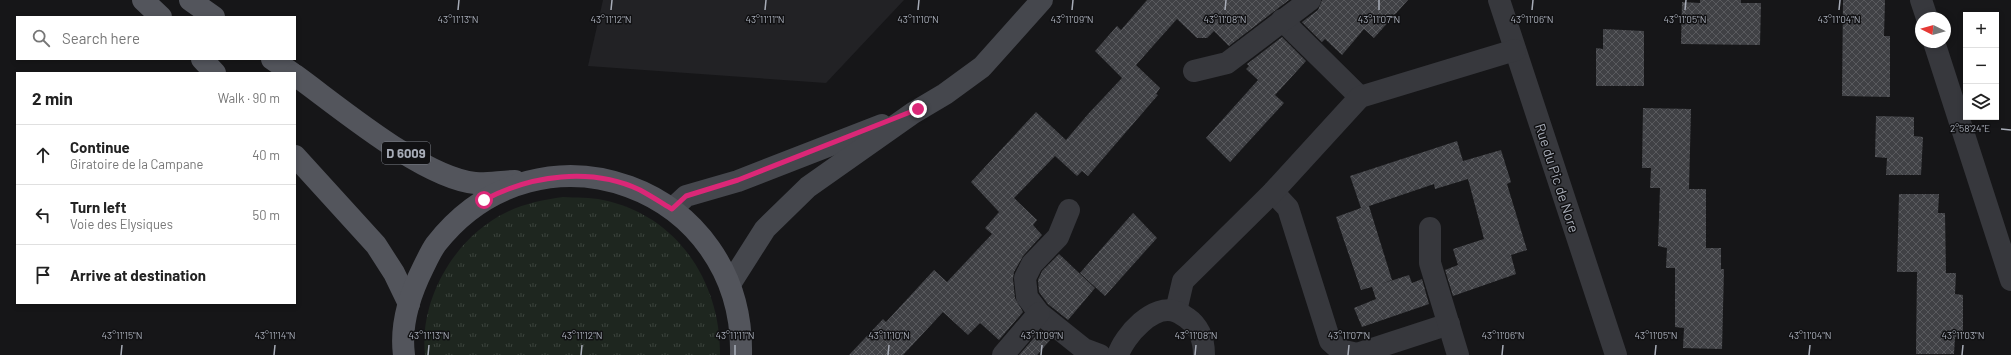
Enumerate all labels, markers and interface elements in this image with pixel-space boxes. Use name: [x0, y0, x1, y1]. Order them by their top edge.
north arrow: [1915, 12, 1951, 48]
map controls: [1963, 12, 1999, 120]
button: +: [1963, 12, 1999, 48]
text: 43°11'13"N: [438, 13, 478, 25]
text: 43°11'12"N: [590, 13, 632, 25]
text: 43°11'11"N: [745, 13, 785, 25]
text: 43°11'10"N: [897, 13, 939, 25]
text: 43°11'09"N: [1050, 13, 1094, 25]
text: 43°11'08"N: [1203, 13, 1247, 25]
text: 43°11'07"N: [1358, 13, 1400, 25]
text: 43°11'06"N: [1510, 13, 1554, 25]
text: 43°11'05"N: [1664, 13, 1707, 25]
text: 43°11'04"N: [1817, 13, 1861, 25]
search box: [16, 16, 296, 60]
icon: search: [30, 27, 52, 49]
text: Search here: [62, 29, 140, 47]
button: −: [1963, 48, 1999, 84]
button: layers: [1963, 84, 1999, 120]
text: 2 min: [32, 88, 73, 108]
text: Walk · 90 m: [218, 90, 280, 106]
route end: [909, 100, 927, 118]
street label: Rue du Pic de Nore: [1532, 121, 1583, 235]
text: 2°58'24"E: [1950, 122, 1990, 134]
text: Continue: [70, 138, 130, 156]
road number: D 6009: [382, 142, 430, 164]
icon: ahead: [32, 144, 54, 166]
text: 40 m: [252, 147, 280, 163]
text: Giratoire de la Campane: [70, 156, 203, 172]
route start: [475, 191, 493, 209]
text: Turn left: [70, 198, 126, 216]
icon: left: [32, 204, 54, 226]
text: 50 m: [253, 207, 280, 223]
text: Voie des Elysiques: [70, 216, 173, 232]
icon: arrive: [32, 264, 54, 286]
text: Arrive at destination: [70, 266, 206, 284]
text: 43°11'15"N: [102, 329, 142, 341]
text: 43°11'14"N: [254, 329, 296, 341]
text: 43°11'13"N: [409, 329, 449, 341]
text: 43°11'12"N: [561, 329, 603, 341]
text: 43°11'11"N: [715, 329, 755, 341]
text: 43°11'10"N: [868, 329, 910, 341]
text: 43°11'09"N: [1020, 329, 1064, 341]
text: 43°11'08"N: [1174, 329, 1218, 341]
text: 43°11'07"N: [1328, 329, 1370, 341]
text: 43°11'06"N: [1481, 329, 1525, 341]
text: 43°11'05"N: [1635, 329, 1678, 341]
text: 43°11'04"N: [1788, 329, 1832, 341]
text: 43°11'03"N: [1941, 329, 1985, 341]

